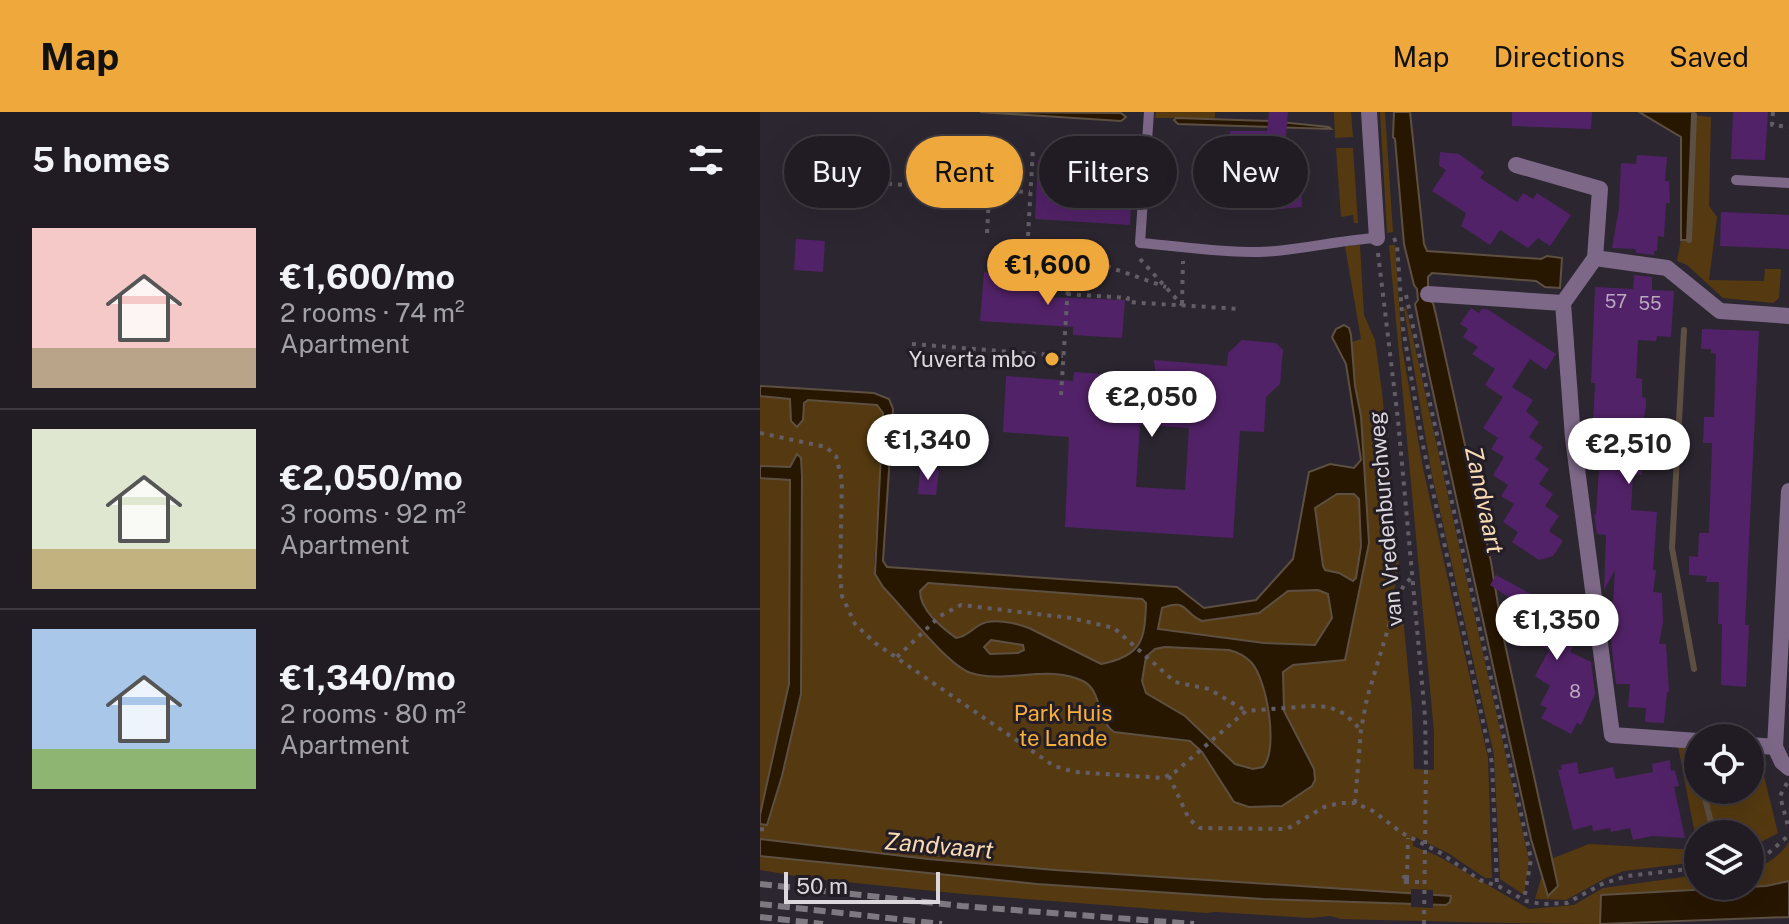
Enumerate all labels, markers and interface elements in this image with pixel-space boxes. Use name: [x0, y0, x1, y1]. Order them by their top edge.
text: Map: [40, 34, 119, 79]
text: Map: [1393, 40, 1449, 73]
text: Directions: [1493, 40, 1625, 73]
text: Saved: [1669, 40, 1749, 73]
chip: Buy: [784, 136, 890, 208]
chip: Rent: [906, 136, 1023, 208]
chip: Filters: [1039, 136, 1177, 208]
chip: New: [1193, 136, 1308, 208]
icon: filters: [684, 138, 728, 182]
text: 5 homes: [32, 140, 170, 180]
pin: €1,600: [983, 239, 1113, 307]
text: €1,600: [1005, 249, 1091, 280]
text: €1,600/mo: [280, 257, 455, 297]
icon: home: [96, 260, 192, 356]
house number: 57: [1605, 291, 1627, 312]
house number: 55: [1638, 293, 1662, 314]
text: 2 rooms · 74 m²: [280, 297, 465, 328]
text: Apartment: [280, 328, 410, 359]
place label: Yuverta mbo: [909, 346, 1036, 372]
marker: Yuverta mbo: [1043, 350, 1061, 368]
pin: €2,050: [1087, 371, 1217, 439]
text: €2,050: [1106, 381, 1198, 412]
street label: van Vredenburchweg: [1363, 410, 1407, 628]
pin: €1,340: [863, 414, 993, 482]
pin: €2,510: [1564, 418, 1694, 486]
text: €1,340: [885, 424, 971, 455]
text: €2,510: [1586, 428, 1672, 459]
water label: Zandvaart: [1460, 443, 1510, 556]
text: €2,050/mo: [280, 458, 463, 498]
icon: home: [96, 461, 192, 557]
text: 3 rooms · 92 m²: [280, 498, 466, 529]
text: Apartment: [280, 529, 410, 560]
pin: €1,350: [1492, 594, 1622, 662]
text: €1,350: [1514, 604, 1600, 635]
text: €1,340/mo: [280, 658, 456, 698]
icon: home: [96, 661, 192, 757]
house number: 8: [1569, 681, 1581, 702]
text: 2 rooms · 80 m²: [280, 698, 466, 729]
park label: Park Huis te Lande: [1014, 700, 1112, 751]
map controls: [1684, 724, 1764, 900]
button: locate: [1684, 724, 1764, 804]
text: Apartment: [280, 729, 410, 760]
button: layers: [1684, 820, 1764, 900]
water label: Zandvaart: [883, 826, 995, 864]
scale bar: [784, 868, 940, 904]
text: 50 m: [796, 873, 848, 899]

